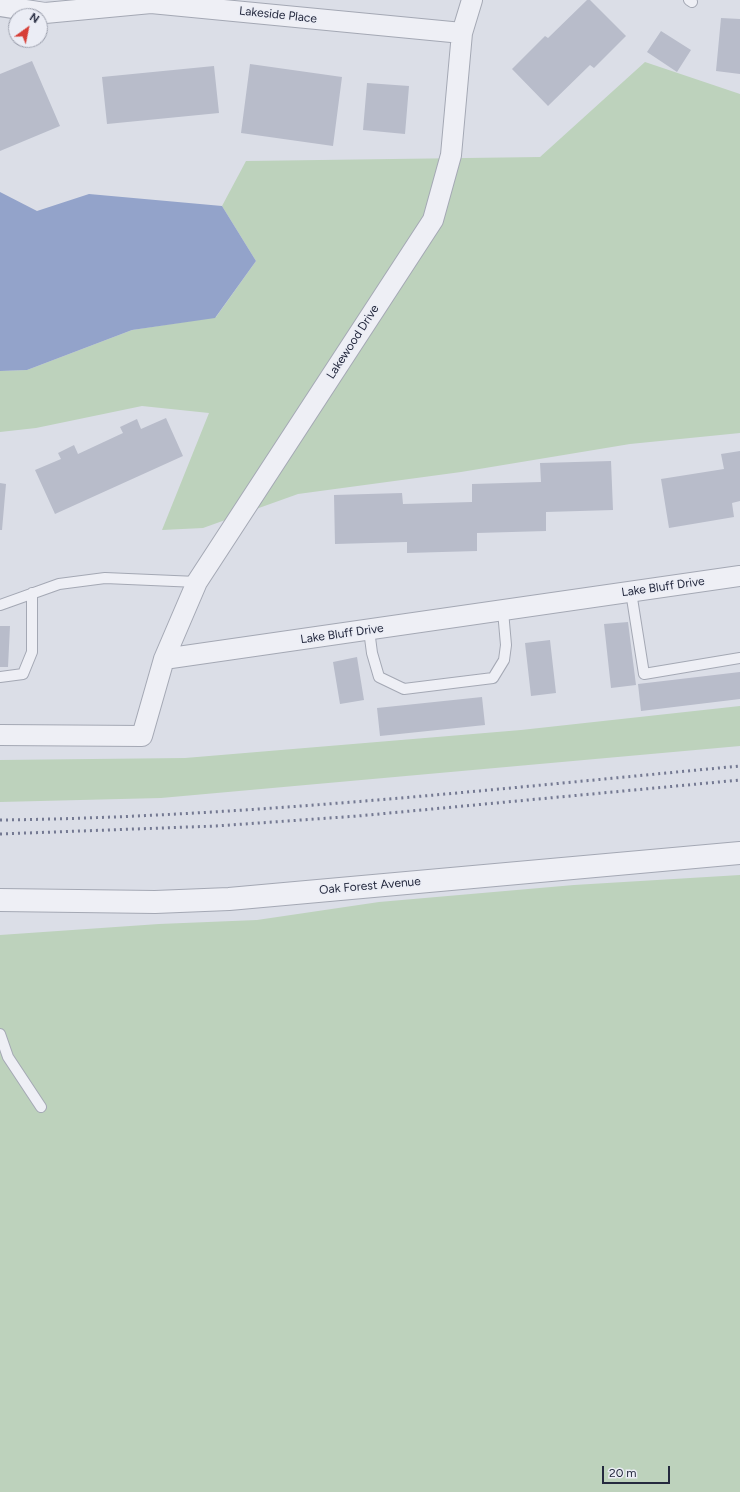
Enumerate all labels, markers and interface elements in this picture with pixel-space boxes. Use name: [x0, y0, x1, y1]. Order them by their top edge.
street label: Lakeside Place: [238, 4, 318, 26]
north arrow: [8, 8, 48, 48]
text: N: [27, 11, 41, 26]
street label: Lakewood Drive: [324, 302, 382, 382]
street label: Lake Bluff Drive: [621, 574, 705, 600]
street label: Lake Bluff Drive: [300, 621, 384, 647]
street label: Oak Forest Avenue: [319, 874, 421, 898]
scale bar: [604, 1458, 672, 1484]
text: 20 m: [609, 1466, 637, 1480]

